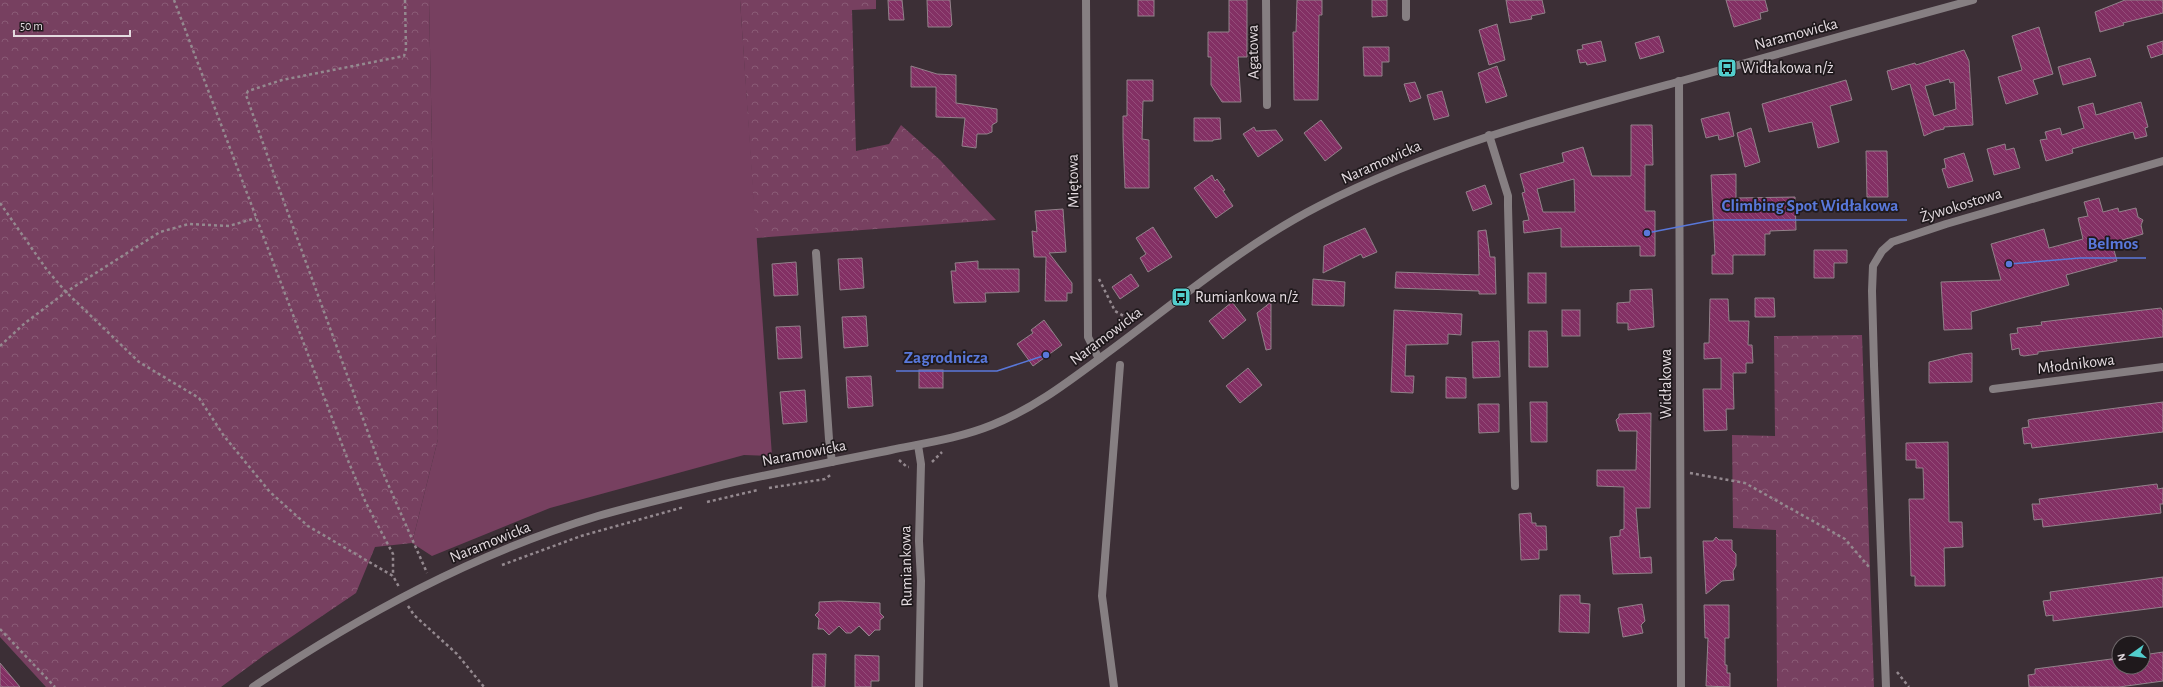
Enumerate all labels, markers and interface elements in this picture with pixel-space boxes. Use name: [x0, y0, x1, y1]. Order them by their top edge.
scale bar: [14, 12, 130, 38]
street label: Naramowicka: [1753, 15, 1839, 53]
text: 50 m: [20, 20, 43, 32]
street label: Agatowa: [1245, 25, 1261, 79]
bus stop icon: Widłakowa n/ż: [1716, 57, 1738, 79]
place label: Widłakowa n/ż: [1741, 60, 1834, 76]
street label: Naramowicka: [1339, 137, 1423, 187]
street label: Miętowa: [1065, 154, 1081, 208]
street label: Żywokostowa: [1918, 183, 2004, 226]
callout: Climbing Spot Widłakowa: [1714, 191, 1907, 220]
text: Climbing Spot Widłakowa: [1722, 197, 1898, 214]
callout: Belmos: [2080, 229, 2146, 258]
text: Belmos: [2088, 235, 2139, 252]
bus stop icon: Rumiankowa n/ż: [1170, 286, 1192, 308]
place label: Rumiankowa n/ż: [1195, 289, 1299, 305]
street label: Naramowicka: [1067, 304, 1145, 368]
callout: Zagrodnicza: [896, 342, 997, 371]
text: Zagrodnicza: [904, 349, 988, 366]
street label: Widłakowa: [1658, 349, 1674, 419]
street label: Młodnikowa: [2036, 351, 2116, 377]
street label: Naramowicka: [760, 437, 848, 469]
street label: Naramowicka: [447, 519, 533, 565]
street label: Rumiankowa: [897, 525, 915, 607]
north arrow: [2111, 635, 2151, 675]
text: N: [2116, 652, 2128, 662]

